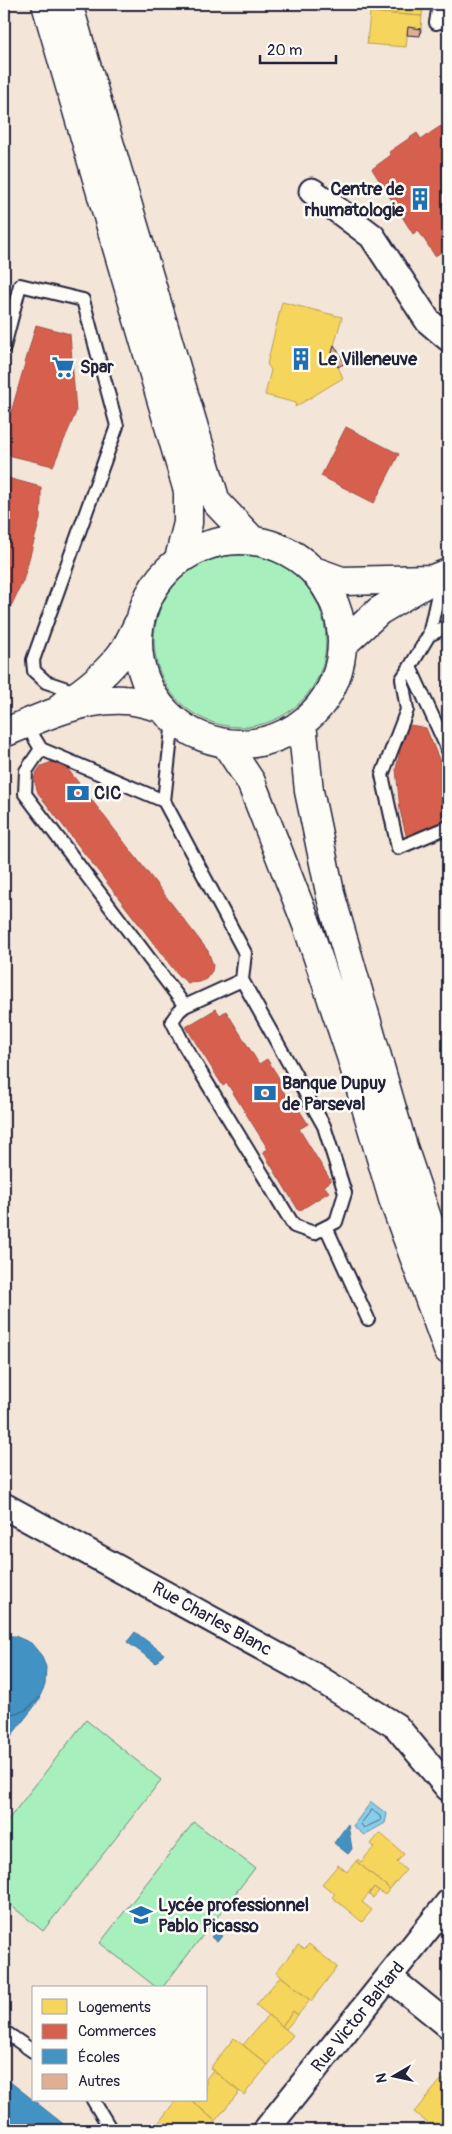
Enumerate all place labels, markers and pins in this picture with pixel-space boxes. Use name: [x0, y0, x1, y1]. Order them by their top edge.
place label: Centre de rhumatologie: [305, 178, 405, 222]
building icon: Centre de rhumatologie: [407, 186, 433, 212]
building icon: Le Villeneuve: [288, 346, 314, 372]
place label: Le Villeneuve: [318, 348, 418, 371]
supermarket icon: Spar: [50, 354, 76, 380]
place label: Spar: [80, 356, 114, 379]
bank icon: CIC: [65, 780, 91, 806]
place label: CIC: [94, 782, 121, 805]
place label: Banque Dupuy de Parseval: [282, 1072, 386, 1116]
bank icon: Banque Dupuy de Parseval: [252, 1080, 278, 1106]
place label: Lycée professionnel Pablo Picasso: [158, 1894, 309, 1938]
school or university icon: Lycée professionnel Pablo Picasso: [128, 1902, 154, 1928]

